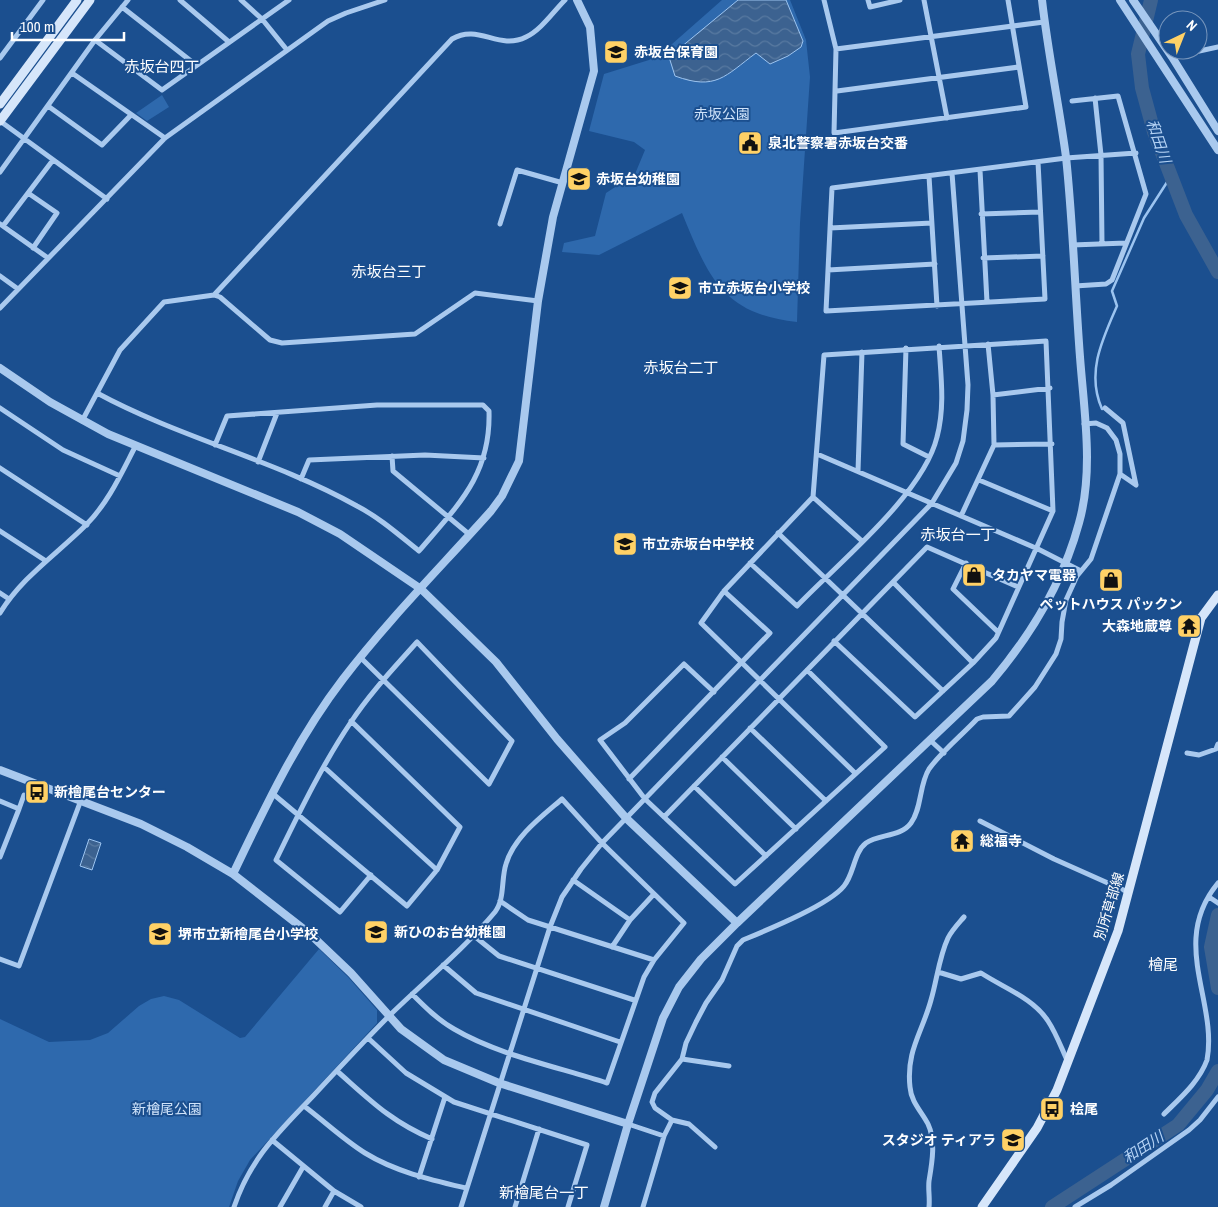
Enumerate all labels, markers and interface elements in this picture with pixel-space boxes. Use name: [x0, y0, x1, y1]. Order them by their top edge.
scale bar: [12, 10, 125, 42]
north arrow: [1158, 10, 1208, 60]
text: 100 m: [20, 16, 54, 37]
text: N: [1183, 16, 1201, 35]
school or university icon: 赤坂台保育園: [603, 39, 629, 65]
place label: 赤坂台保育園: [634, 43, 718, 61]
district label: 赤坂台四丁: [124, 56, 200, 77]
park label: 赤坂公園: [694, 105, 750, 123]
water label: 和田川: [1142, 116, 1177, 168]
public building icon: 泉北警察署赤坂台交番: [737, 130, 763, 156]
place label: 泉北警察署赤坂台交番: [768, 134, 908, 152]
school or university icon: 赤坂台幼稚園: [566, 166, 592, 192]
place label: 赤坂台幼稚園: [596, 170, 680, 188]
district label: 赤坂台三丁: [351, 261, 427, 282]
school or university icon: 市立赤坂台小学校: [667, 275, 693, 301]
place label: 市立赤坂台小学校: [698, 279, 810, 297]
district label: 赤坂台二丁: [643, 357, 719, 378]
district label: 赤坂台一丁: [920, 524, 996, 545]
school or university icon: 市立赤坂台中学校: [612, 531, 638, 557]
place label: 市立赤坂台中学校: [642, 535, 754, 553]
shop icon: タカヤマ電器: [961, 562, 987, 588]
place label: タカヤマ電器: [992, 566, 1077, 584]
shop icon: ペットハウス パックン: [1098, 567, 1124, 593]
place label: ペットハウス パックン: [1039, 595, 1183, 613]
temple icon: 大森地蔵尊: [1176, 613, 1202, 639]
place label: 大森地蔵尊: [1102, 617, 1172, 635]
bus stop icon: 新檜尾台センター: [24, 779, 50, 805]
place label: 新檜尾台センター: [54, 783, 166, 801]
temple icon: 総福寺: [949, 828, 975, 854]
place label: 総福寺: [980, 832, 1022, 850]
street label: 別所草部線: [1090, 870, 1128, 942]
school or university icon: 新ひのお台幼稚園: [363, 919, 389, 945]
school or university icon: 堺市立新檜尾台小学校: [147, 921, 173, 947]
place label: 新ひのお台幼稚園: [394, 923, 506, 941]
place label: 堺市立新檜尾台小学校: [178, 925, 318, 943]
district label: 檜尾: [1148, 954, 1178, 975]
bus stop icon: 桧尾: [1039, 1096, 1065, 1122]
park label: 新檜尾公園: [132, 1100, 202, 1118]
place label: 桧尾: [1070, 1100, 1098, 1118]
water label: 和田川: [1118, 1125, 1169, 1168]
school or university icon: スタジオ ティアラ: [1000, 1127, 1026, 1153]
place label: スタジオ ティアラ: [882, 1131, 996, 1149]
district label: 新檜尾台一丁: [499, 1182, 589, 1203]

